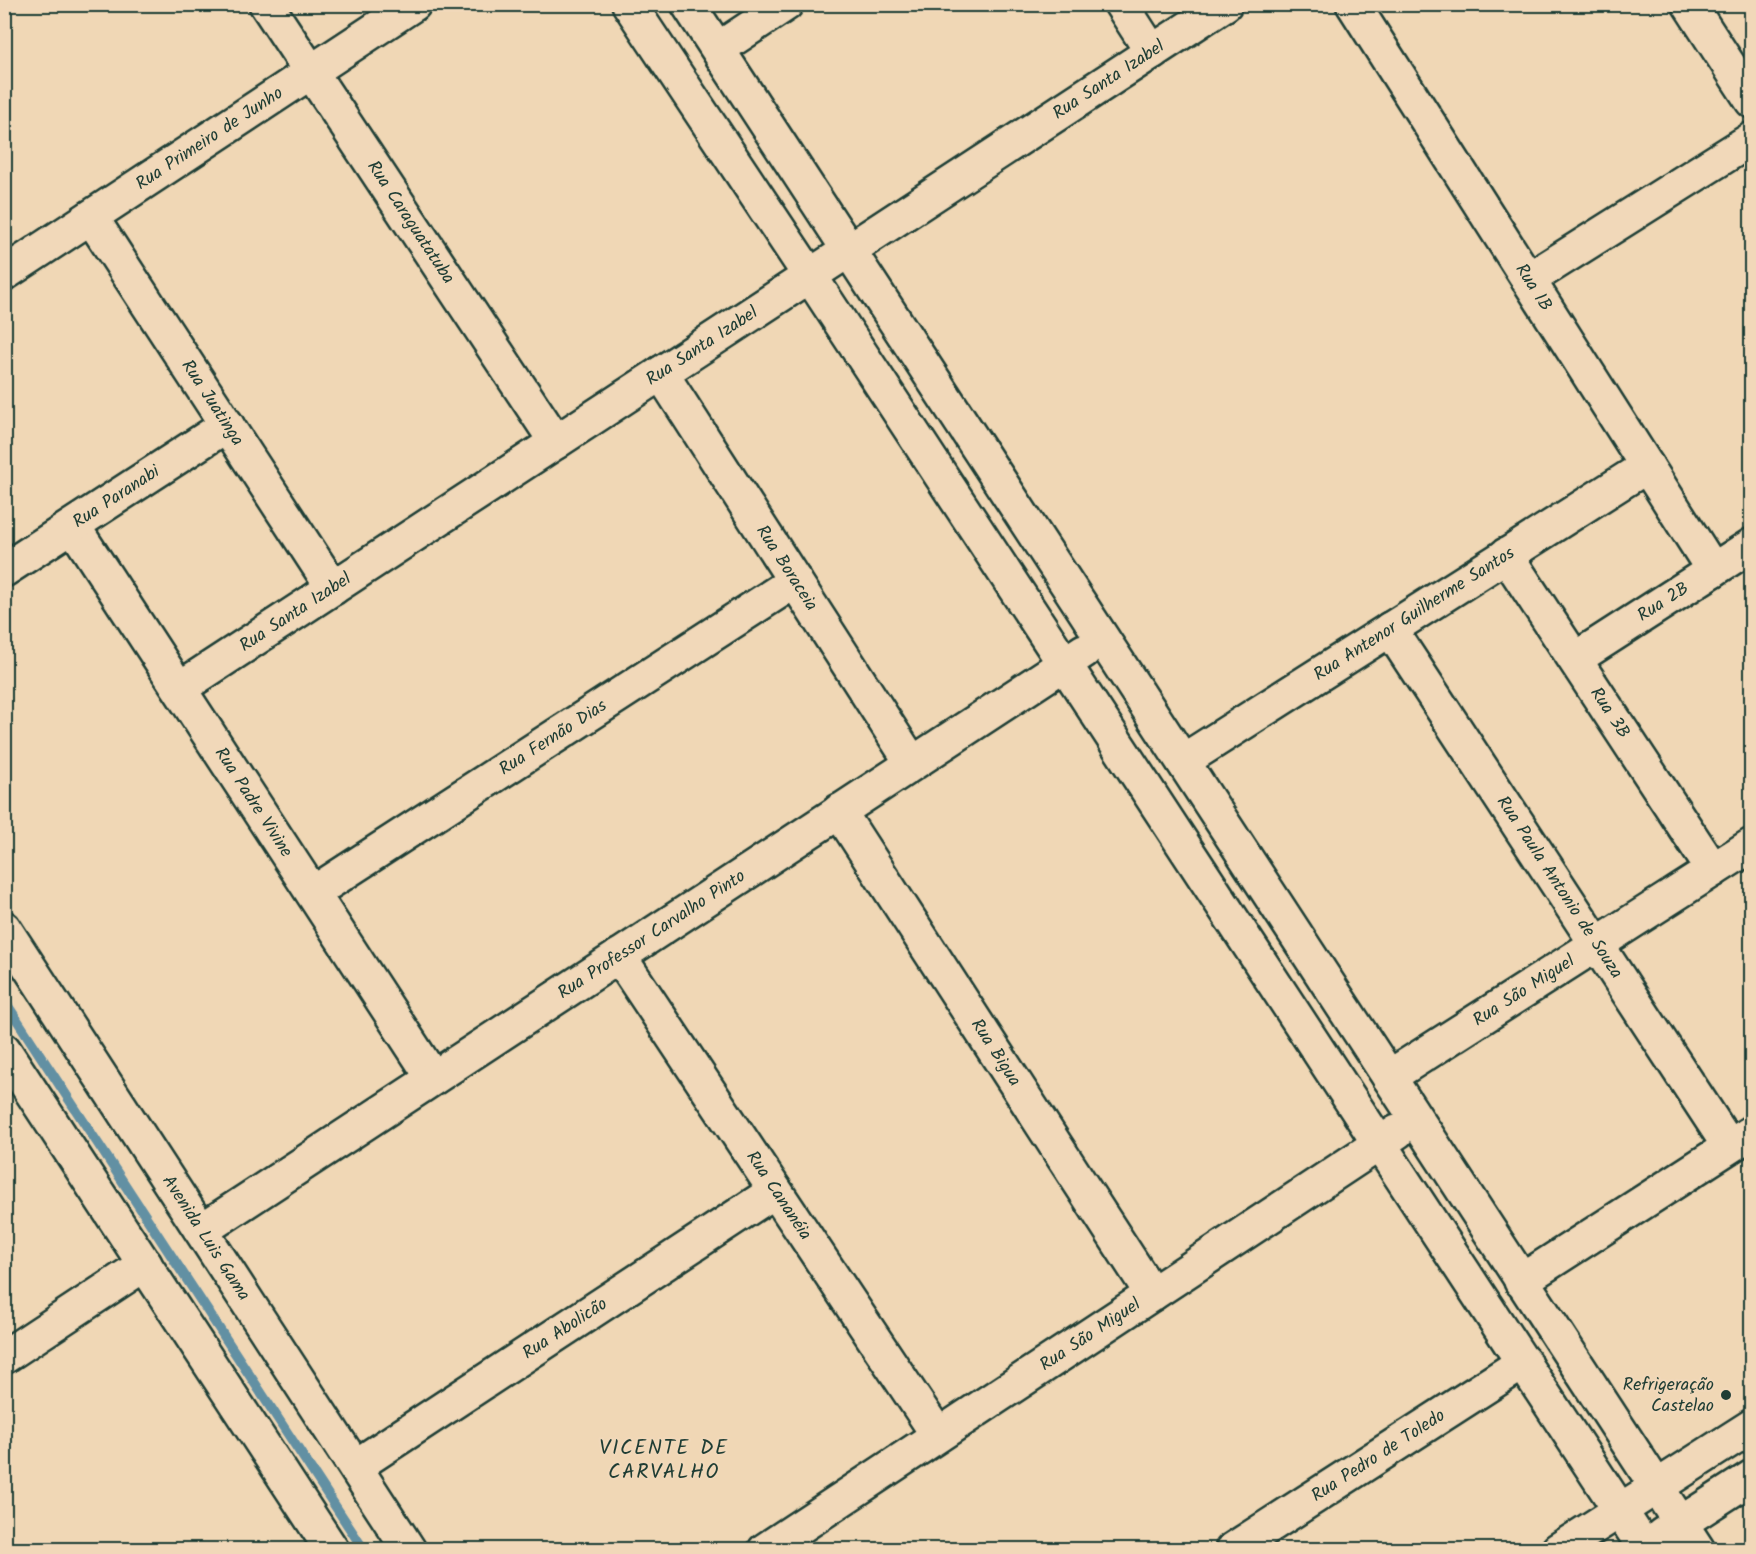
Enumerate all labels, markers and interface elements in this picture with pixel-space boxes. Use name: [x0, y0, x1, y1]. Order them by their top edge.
street label: Rua Santa Izabel: [1047, 32, 1171, 128]
street label: Rua Primeiro de Junho: [130, 79, 289, 198]
street label: Rua Caraguatatuba: [359, 155, 462, 290]
street label: Rua 1B: [1507, 258, 1560, 317]
street label: Rua Santa Izabel: [640, 298, 765, 394]
street label: Rua Juatinga: [173, 354, 251, 452]
street label: Rua Paranabi: [67, 457, 166, 536]
street label: Rua Boraceia: [748, 519, 825, 617]
street label: Rua Antenor Guilherme Santos: [1308, 539, 1521, 689]
street label: Rua Santa Izabel: [234, 565, 358, 660]
street label: Rua 2B: [1632, 575, 1695, 630]
street label: Rua 3B: [1582, 681, 1637, 745]
street label: Rua Fernão Dias: [493, 692, 613, 783]
street label: Rua Padre Vivine: [206, 741, 300, 863]
street label: Rua Paula Antonio de Souza: [1489, 790, 1630, 985]
street label: Rua Professor Carvalho Pinto: [552, 862, 752, 1007]
street label: Rua São Miguel: [1467, 947, 1581, 1034]
street label: Rua Bigua: [963, 1013, 1029, 1093]
street label: Rua Cananéia: [738, 1145, 819, 1246]
street label: Avenida Luis Gama: [154, 1169, 258, 1307]
street label: Rua Abolicão: [517, 1290, 613, 1368]
street label: Rua São Miguel: [1034, 1290, 1147, 1379]
place label: Refrigeração Castelao: [1623, 1371, 1714, 1421]
marker: Refrigeração Castelao: [1719, 1388, 1733, 1402]
street label: Rua Pedro de Toledo: [1305, 1402, 1451, 1510]
district label: VICENTE DE CARVALHO: [599, 1432, 729, 1489]

